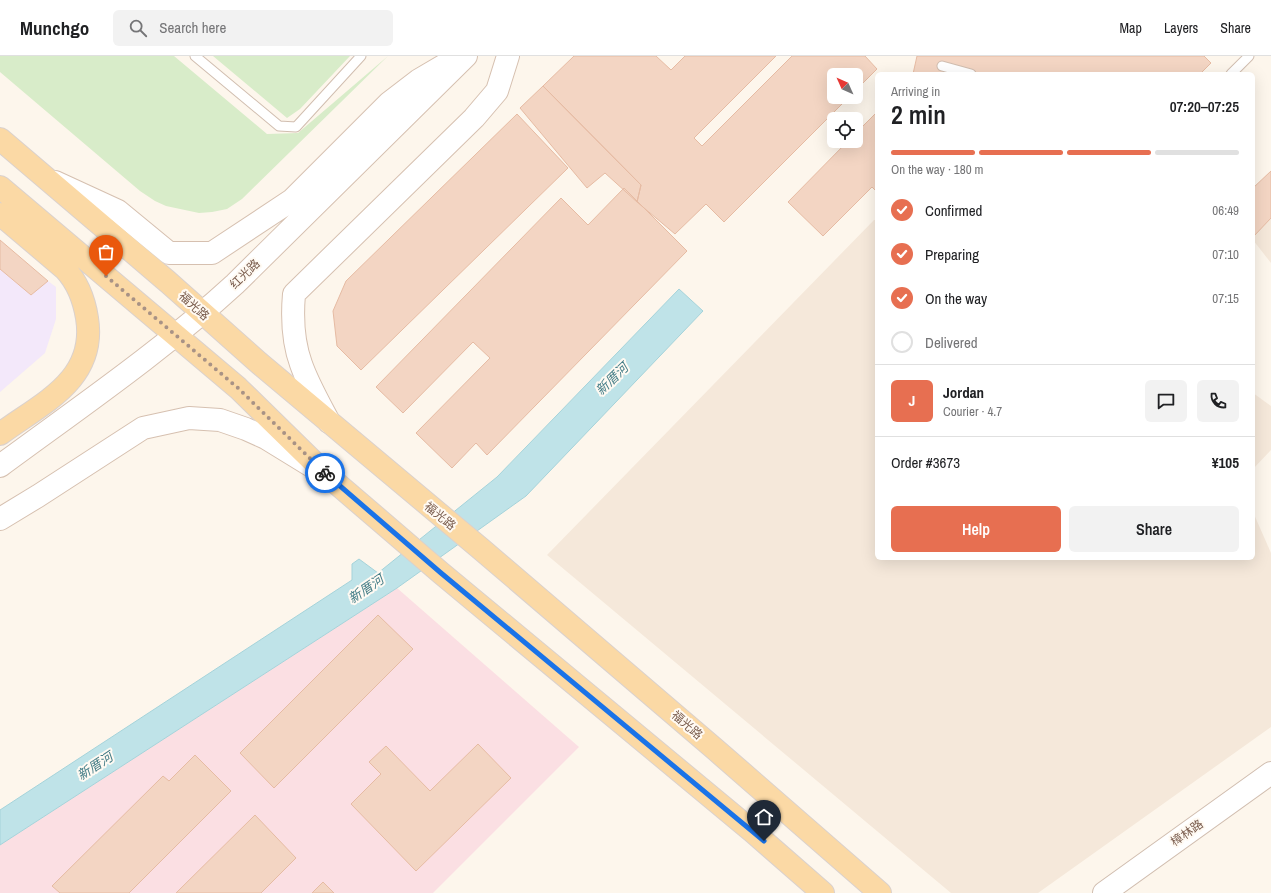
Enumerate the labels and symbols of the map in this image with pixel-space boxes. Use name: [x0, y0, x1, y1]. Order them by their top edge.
north arrow: [827, 68, 863, 104]
pin: [89, 235, 123, 276]
street label: 红光路: [226, 256, 264, 292]
street label: 福光路: [175, 288, 213, 324]
water label: 新厝河: [592, 357, 634, 399]
courier: [305, 453, 345, 493]
street label: 福光路: [421, 498, 459, 534]
water label: 新厝河: [345, 569, 389, 607]
street label: 福光路: [668, 707, 706, 743]
water label: 新厝河: [74, 747, 118, 784]
pin: [747, 800, 781, 841]
street label: 樟林路: [1168, 816, 1206, 850]

